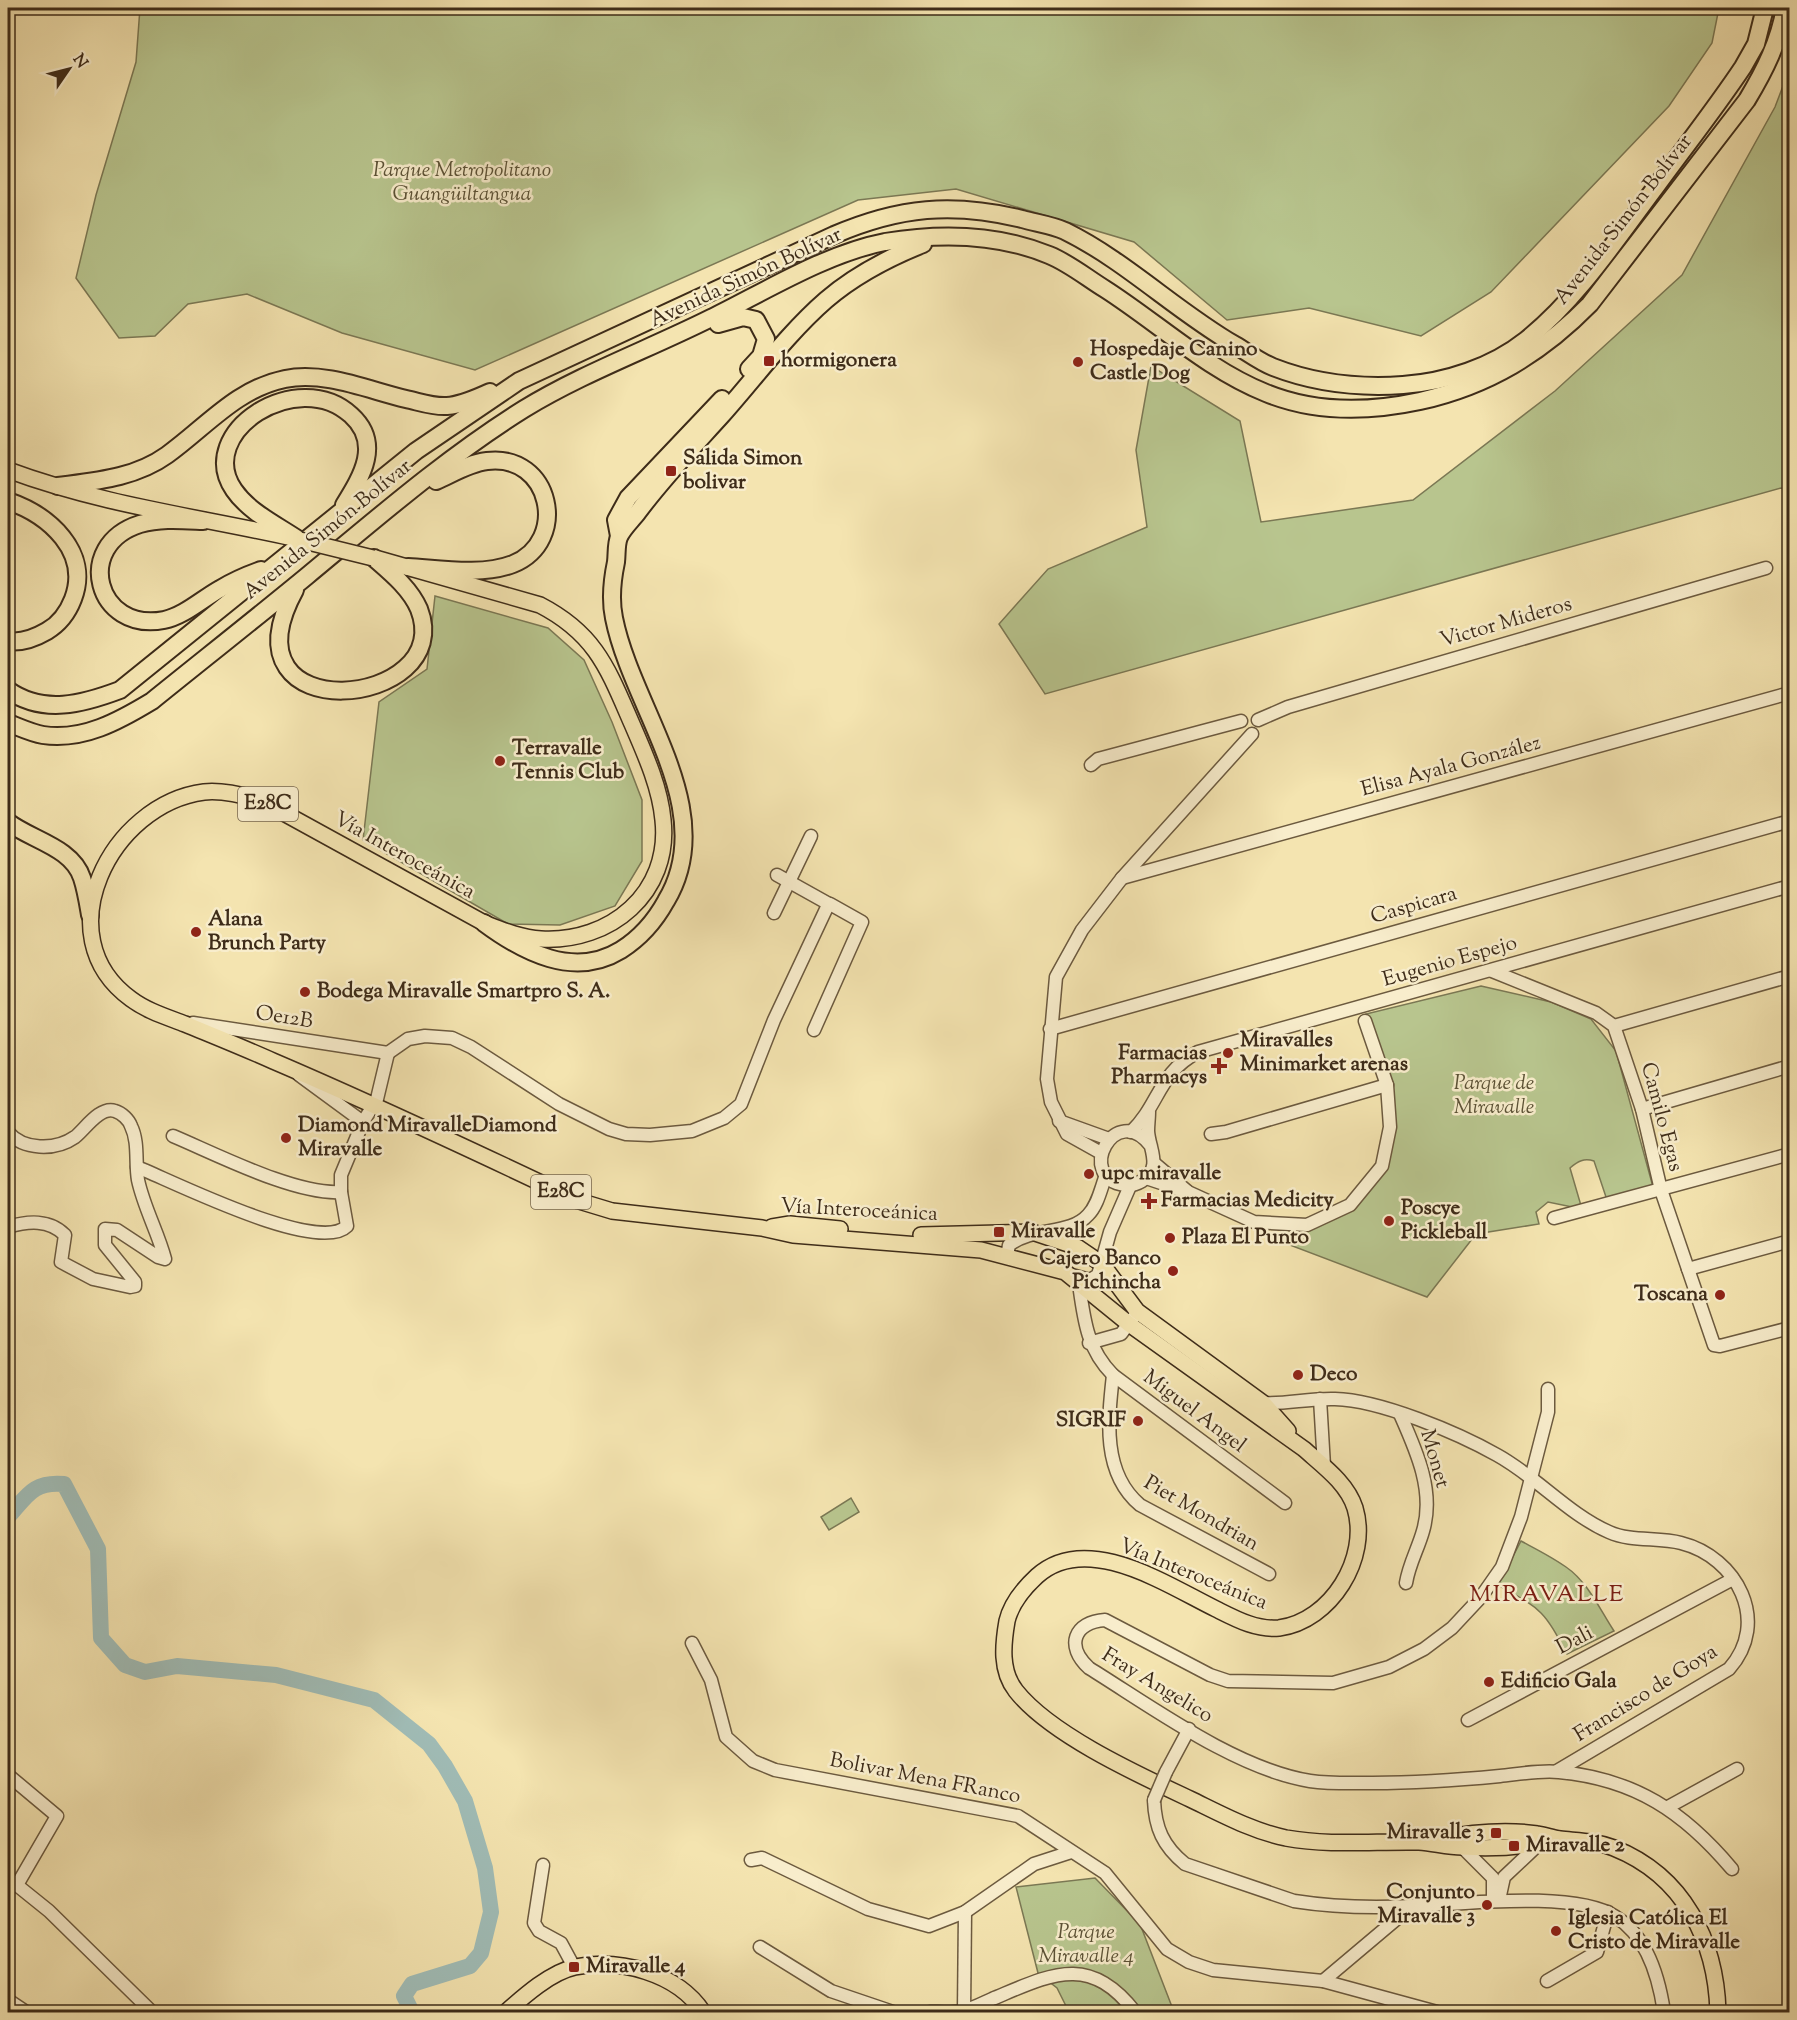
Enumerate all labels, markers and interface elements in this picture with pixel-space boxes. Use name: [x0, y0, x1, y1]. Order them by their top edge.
north arrow: [39, 39, 99, 99]
text: N: [66, 50, 92, 74]
street label: Avenida Simón Bolívar: [1548, 128, 1700, 312]
park label: Parque Metropolitano Guangüiltangua: [373, 156, 551, 210]
street label: Avenida Simón Bolívar: [645, 220, 847, 336]
place label: Hospedaje Canino Castle Dog: [1090, 335, 1258, 389]
place label: hormigonera: [781, 346, 897, 376]
marker: hormigonera: [762, 354, 776, 368]
marker: Hospedaje Canino Castle Dog: [1071, 355, 1085, 369]
place label: Salida Simon bolivar: [682, 444, 803, 498]
street label: Avenida Simón Bolívar: [237, 453, 419, 607]
marker: Salida Simon bolivar: [664, 464, 678, 478]
street label: Victor Mideros: [1436, 590, 1576, 656]
street label: Elisa Ayala González: [1358, 729, 1544, 805]
place label: Terravalle Tennis Club: [512, 734, 625, 788]
marker: Terravalle Tennis Club: [493, 754, 507, 768]
road number: E28C: [238, 787, 298, 821]
street label: Vía Interoceánica: [328, 805, 480, 907]
street label: Caspicara: [1367, 879, 1461, 933]
place label: Alana Brunch Party: [208, 905, 327, 959]
marker: Alana Brunch Party: [189, 925, 203, 939]
street label: Eugenio Espejo: [1379, 928, 1521, 996]
place label: Bodega Miravalle Smartpro S. A.: [317, 977, 610, 1007]
marker: Bodega Miravalle Smartpro S. A.: [298, 985, 312, 999]
street label: Oe12B: [253, 999, 315, 1037]
place label: Miravalles Minimarket arenas: [1240, 1026, 1408, 1080]
place label: Farmacias Pharmacys: [1111, 1039, 1207, 1093]
marker: Miravalles Minimarket arenas: [1221, 1046, 1235, 1060]
marker: Farmacias Pharmacys: [1212, 1059, 1226, 1073]
street label: Camilo Egas: [1632, 1059, 1690, 1175]
park label: Parque de Miravalle: [1454, 1069, 1534, 1123]
place label: Diamond MiravalleDiamond Miravalle: [298, 1111, 557, 1165]
marker: Diamond MiravalleDiamond Miravalle: [279, 1131, 293, 1145]
place label: upc miravalle: [1101, 1159, 1221, 1189]
marker: upc miravalle: [1082, 1167, 1096, 1181]
road number: E28C: [531, 1175, 591, 1209]
place label: Farmacias Medicity: [1161, 1186, 1334, 1216]
street label: Vía Interoceánica: [779, 1192, 939, 1230]
marker: Farmacias Medicity: [1142, 1194, 1156, 1208]
place label: Poscye Pickleball: [1401, 1194, 1487, 1248]
marker: Poscye Pickleball: [1382, 1214, 1396, 1228]
place label: Miravalle: [1011, 1217, 1096, 1247]
place label: Plaza El Punto: [1182, 1223, 1310, 1253]
marker: Miravalle: [992, 1225, 1006, 1239]
marker: Plaza El Punto: [1163, 1231, 1177, 1245]
place label: Cajero Banco Pichincha: [1039, 1244, 1162, 1298]
marker: Cajero Banco Pichincha: [1166, 1264, 1180, 1278]
place label: Toscana: [1634, 1280, 1708, 1310]
marker: Toscana: [1713, 1288, 1727, 1302]
place label: Deco: [1310, 1360, 1358, 1390]
street label: Miguel Angel: [1136, 1363, 1252, 1461]
marker: Deco: [1291, 1368, 1305, 1382]
place label: SIGRIF: [1056, 1406, 1126, 1436]
marker: SIGRIF: [1131, 1414, 1145, 1428]
street label: Monet: [1411, 1426, 1457, 1492]
street label: Piet Mondrian: [1138, 1469, 1264, 1559]
street label: Vía Interoceánica: [1114, 1532, 1272, 1619]
district label: MIRAVALLE: [1469, 1578, 1625, 1612]
street label: Dali: [1551, 1619, 1599, 1663]
street label: Francisco de Goya: [1568, 1638, 1724, 1750]
street label: Fray Angelico: [1096, 1641, 1218, 1731]
place label: Edificio Gala: [1501, 1667, 1617, 1697]
marker: Edificio Gala: [1482, 1675, 1496, 1689]
street label: Bolivar Mena FRanco: [827, 1746, 1023, 1812]
place label: Miravalle 3: [1387, 1818, 1484, 1848]
marker: Miravalle 3: [1489, 1826, 1503, 1840]
place label: Miravalle 2: [1526, 1831, 1625, 1861]
marker: Miravalle 2: [1507, 1839, 1521, 1853]
place label: Conjunto Miravalle 3: [1378, 1878, 1476, 1932]
marker: Conjunto Miravalle 3: [1480, 1898, 1494, 1912]
place label: Iglesia Católica El Cristo de Miravalle: [1568, 1904, 1740, 1958]
park label: Parque Miravalle 4: [1038, 1918, 1134, 1972]
marker: Iglesia Católica El Cristo de Miravalle: [1549, 1924, 1563, 1938]
place label: Miravalle 4: [586, 1952, 686, 1982]
marker: Miravalle 4: [567, 1960, 581, 1974]

